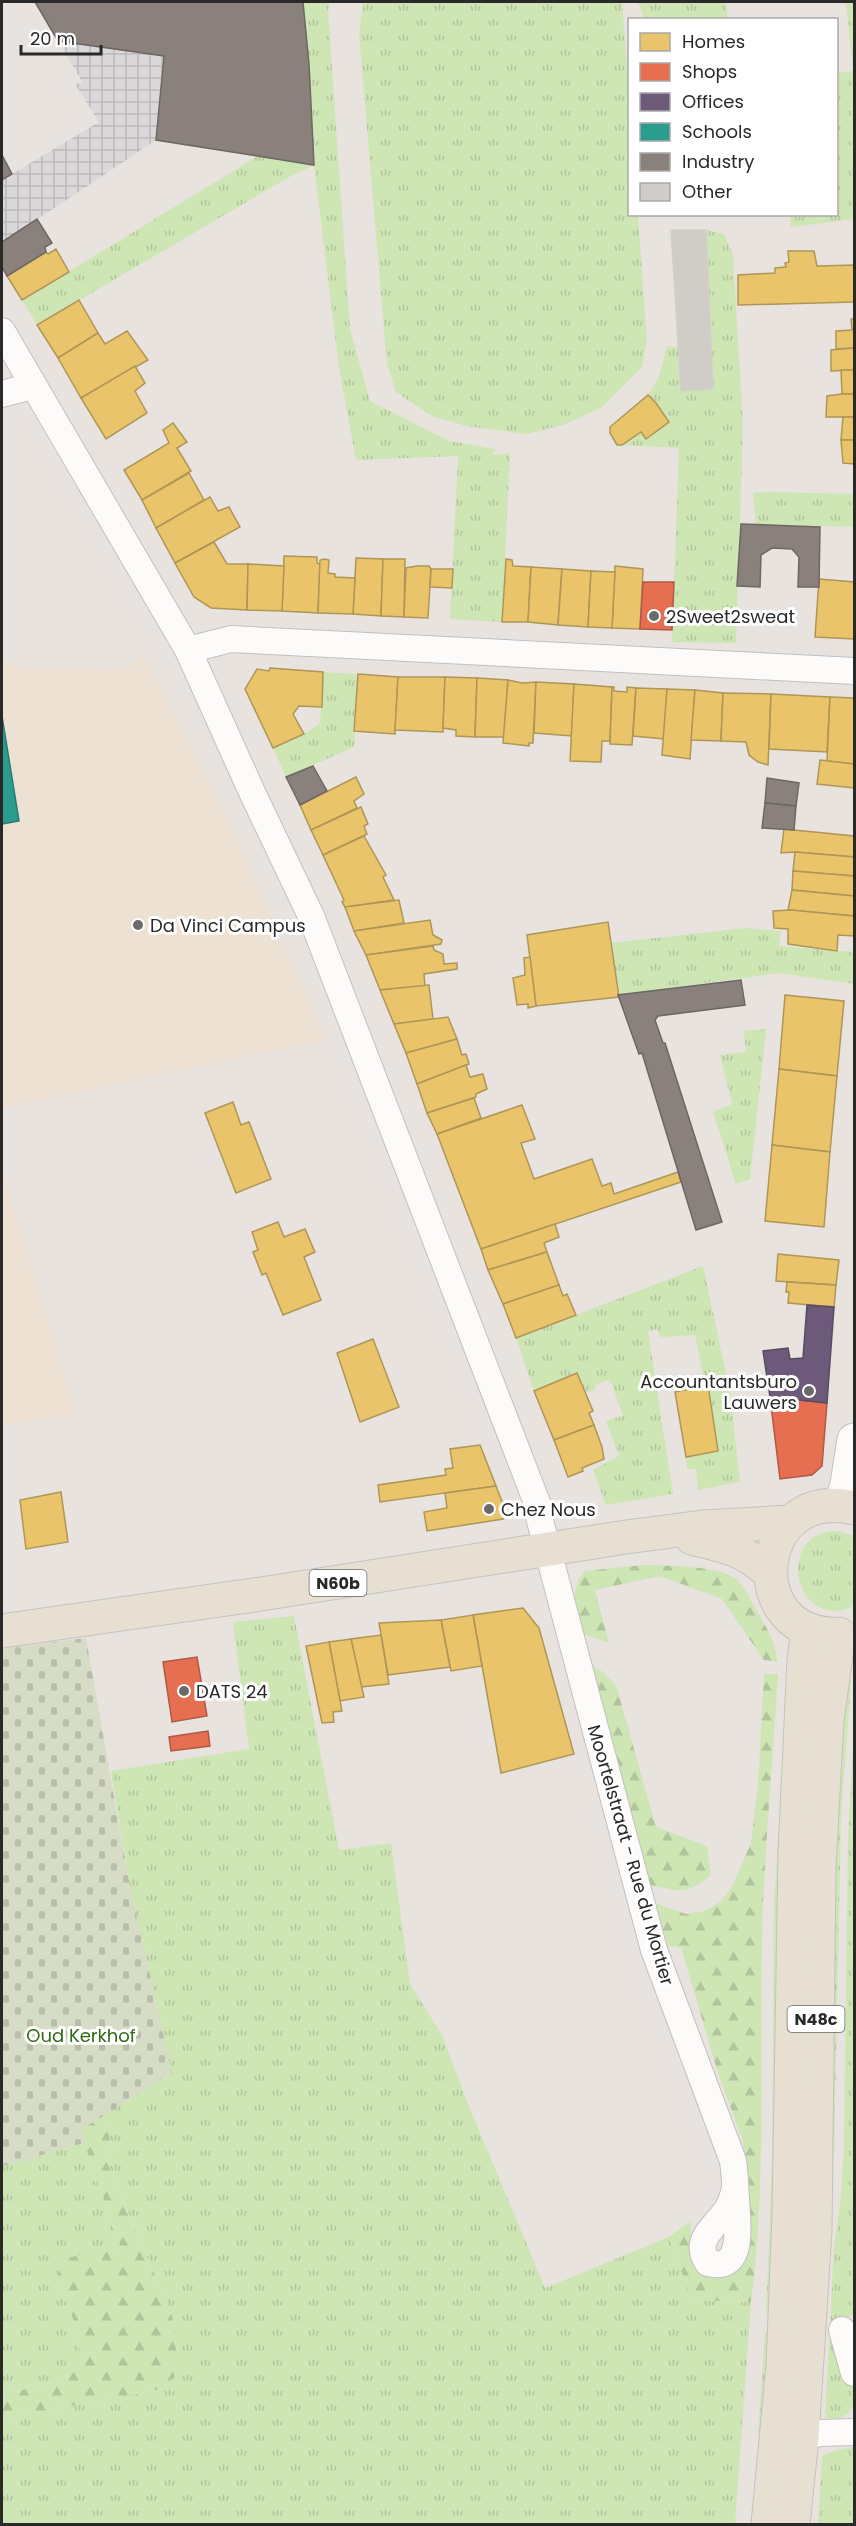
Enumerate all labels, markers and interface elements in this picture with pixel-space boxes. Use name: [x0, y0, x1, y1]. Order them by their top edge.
scale bar: [21, 18, 100, 56]
legend: [628, 18, 838, 216]
text: 20 m: [30, 26, 75, 51]
text: Homes: [682, 29, 745, 54]
text: Shops: [682, 59, 737, 84]
text: Offices: [682, 89, 744, 114]
text: Schools: [682, 119, 752, 144]
text: Industry: [682, 149, 754, 174]
text: Other: [682, 179, 732, 204]
place label: 2Sweet2sweat: [666, 604, 795, 629]
marker: 2Sweet2sweat: [647, 609, 661, 623]
place label: Da Vinci Campus: [150, 913, 306, 938]
marker: Da Vinci Campus: [131, 918, 145, 932]
place label: Accountantsburo Lauwers: [640, 1369, 797, 1415]
marker: Accountantsburo Lauwers: [802, 1384, 816, 1398]
place label: Chez Nous: [501, 1497, 596, 1522]
marker: Chez Nous: [482, 1502, 496, 1516]
road number: N60b: [310, 1570, 366, 1596]
place label: DATS 24: [196, 1679, 268, 1704]
marker: DATS 24: [177, 1684, 191, 1698]
street label: Moortelstraat - Rue du Mortier: [582, 1722, 680, 1988]
road number: N48c: [788, 2006, 844, 2032]
park label: Oud Kerkhof: [26, 2023, 136, 2048]

